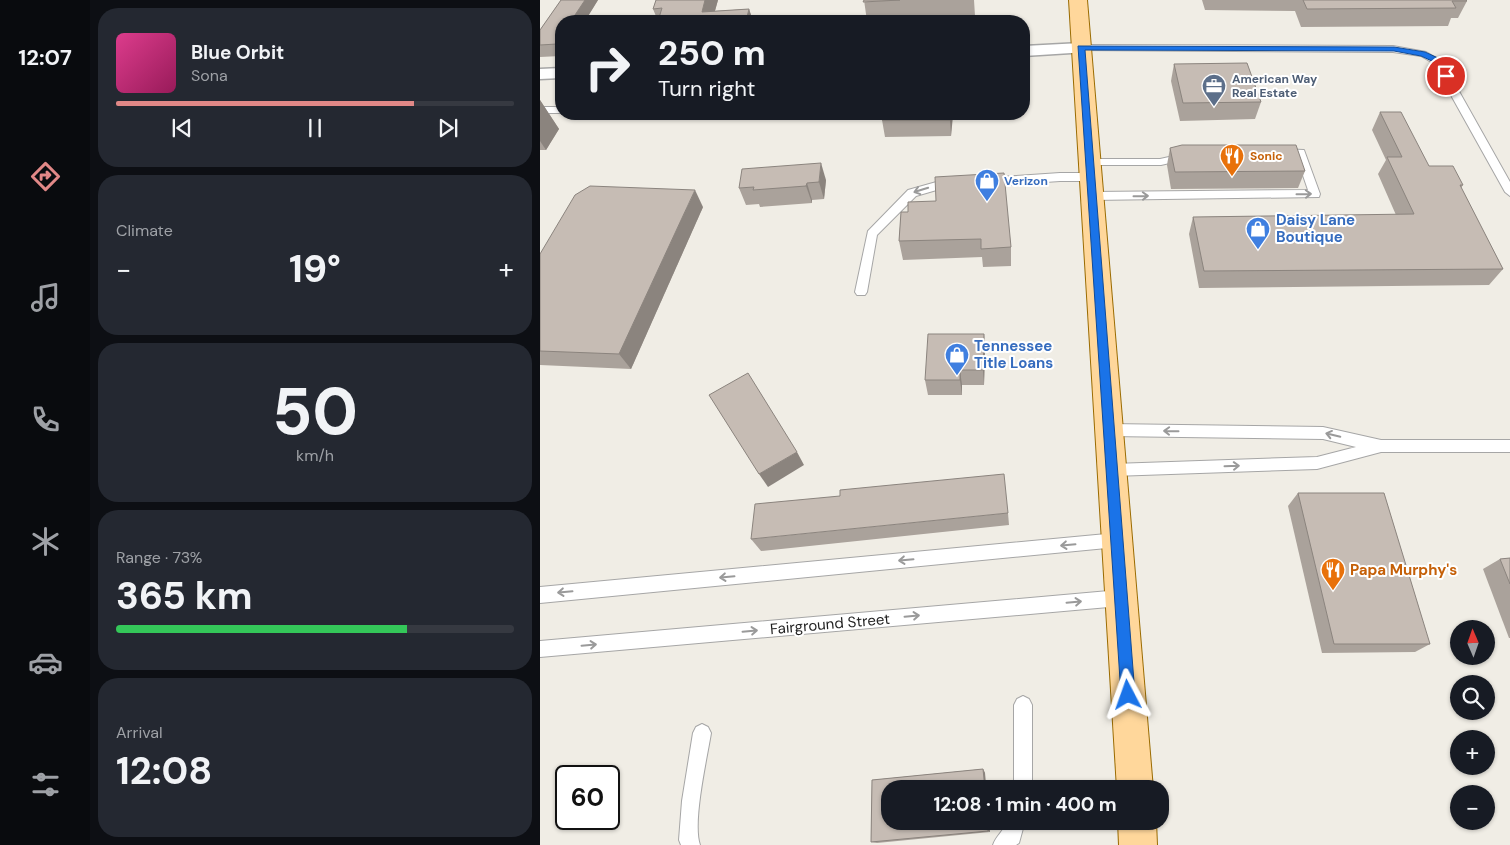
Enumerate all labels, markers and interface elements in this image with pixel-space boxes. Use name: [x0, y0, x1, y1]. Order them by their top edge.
text: 250 m: [658, 30, 766, 76]
icon: right: [575, 35, 640, 100]
text: Blue Orbit: [191, 40, 284, 65]
text: 12:07: [18, 43, 72, 72]
pin: [1425, 55, 1467, 97]
icon: arrive: [1432, 62, 1460, 90]
text: Sona: [191, 65, 228, 86]
place label: American Way Real Estate: [1232, 71, 1318, 101]
office icon: American Way Real Estate: [1201, 73, 1227, 107]
text: Turn right: [658, 74, 755, 103]
icon: previous: [168, 114, 196, 142]
icon: pause: [301, 114, 329, 142]
icon: next: [434, 114, 462, 142]
restaurant icon: Sonic: [1219, 143, 1245, 177]
place label: Sonic: [1250, 148, 1283, 164]
icon: directions: [28, 159, 63, 194]
shop icon: Verizon: [974, 168, 1000, 202]
place label: Verizon: [1004, 173, 1048, 189]
one-way arrow: [913, 186, 929, 196]
one-way arrow: [1295, 189, 1311, 199]
one-way arrow: [1133, 191, 1149, 200]
place label: Daisy Lane Boutique: [1276, 210, 1355, 247]
shop icon: Daisy Lane Boutique: [1245, 216, 1271, 250]
text: Climate: [116, 220, 173, 241]
text: 19°: [289, 244, 341, 294]
text: −: [116, 251, 131, 288]
text: +: [499, 251, 514, 288]
icon: music: [28, 280, 63, 315]
place label: Tennessee Title Loans: [974, 336, 1053, 373]
shop icon: Tennessee Title Loans: [944, 342, 970, 376]
text: 50: [272, 370, 358, 454]
icon: phone: [28, 402, 63, 437]
one-way arrow: [1163, 426, 1180, 436]
one-way arrow: [1326, 430, 1342, 439]
text: km/h: [296, 445, 334, 466]
one-way arrow: [1224, 461, 1240, 471]
icon: climate: [28, 524, 63, 559]
one-way arrow: [1060, 540, 1076, 550]
text: Range · 73%: [116, 547, 202, 568]
one-way arrow: [899, 555, 915, 565]
restaurant icon: Papa Murphy's: [1320, 557, 1346, 591]
place label: Papa Murphy's: [1350, 560, 1457, 580]
text: 365 km: [116, 571, 253, 621]
one-way arrow: [719, 572, 735, 582]
one-way arrow: [558, 587, 574, 597]
one-way arrow: [1066, 598, 1082, 607]
street label: Fairground Street: [769, 609, 891, 639]
one-way arrow: [904, 612, 920, 621]
north arrow: [1450, 620, 1495, 665]
map controls: [1450, 620, 1495, 830]
one-way arrow: [742, 626, 758, 635]
one-way arrow: [580, 640, 596, 649]
icon: car: [28, 645, 63, 680]
position arrow: [1101, 668, 1153, 720]
button: search: [1450, 675, 1495, 720]
text: Arrival: [116, 722, 163, 743]
button: +: [1450, 730, 1495, 775]
text: 12:08: [116, 746, 212, 796]
speed limit sign: 60: [555, 765, 620, 830]
icon: filters: [28, 767, 63, 802]
button: −: [1450, 785, 1495, 830]
text: 12:08 · 1 min · 400 m: [933, 792, 1117, 817]

